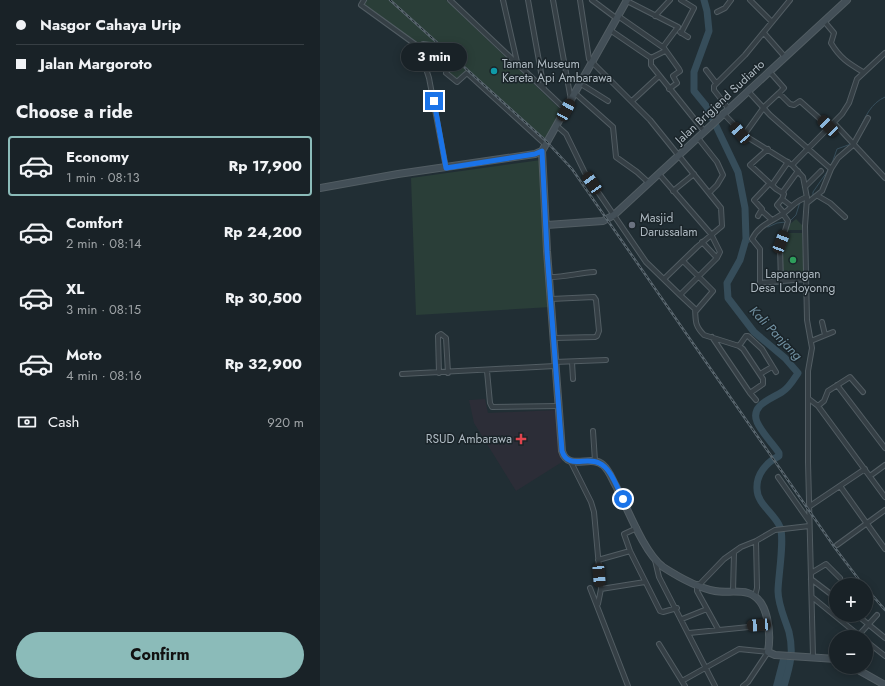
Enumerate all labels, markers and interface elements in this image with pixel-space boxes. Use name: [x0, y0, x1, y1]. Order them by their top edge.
text: Nasgor Cahaya Urip: [40, 14, 181, 36]
callout: 3 min: [401, 43, 467, 71]
text: 3 min: [417, 47, 451, 66]
text: Jalan Margoroto: [40, 53, 152, 75]
place label: Taman Museum Kereta Api Ambarawa: [502, 55, 612, 87]
street label: Jalan Brigjend Sudiarto: [670, 55, 769, 150]
marker: Taman Museum Kereta Api Ambarawa: [489, 66, 499, 76]
route end: [425, 92, 443, 110]
car: [555, 97, 577, 123]
text: Choose a ride: [16, 99, 133, 125]
car: [815, 113, 841, 139]
car: [728, 120, 752, 146]
text: Economy: [66, 146, 129, 168]
icon: car: [18, 148, 54, 184]
text: Rp 17,900: [229, 155, 302, 177]
text: 1 min · 08:13: [66, 168, 140, 187]
car: [580, 170, 604, 196]
place label: Masjid Darussalam: [640, 209, 698, 241]
text: Comfort: [66, 212, 123, 234]
icon: car: [18, 214, 54, 250]
marker: Masjid Darussalam: [627, 220, 637, 230]
text: Rp 24,200: [224, 221, 302, 243]
car: [771, 229, 791, 255]
text: 2 min · 08:14: [66, 234, 142, 253]
marker: Lapanngan Desa Lodoyonng: [788, 255, 798, 265]
place label: Lapanngan Desa Lodoyonng: [751, 265, 835, 297]
text: XL: [66, 278, 84, 300]
icon: car: [18, 280, 54, 316]
text: Rp 30,500: [225, 287, 302, 309]
text: 3 min · 08:15: [66, 300, 141, 319]
water label: Kali Panjang: [745, 302, 807, 364]
text: Moto: [66, 344, 102, 366]
icon: car: [18, 346, 54, 382]
text: Rp 32,900: [225, 353, 302, 375]
text: 4 min · 08:16: [66, 366, 142, 385]
icon: cash: [16, 411, 38, 433]
text: Cash: [48, 411, 79, 433]
text: 920 m: [267, 413, 304, 432]
place label: RSUD Ambarawa: [426, 430, 512, 448]
marker: RSUD Ambarawa: [515, 433, 527, 445]
route start: [614, 490, 632, 508]
car: [592, 563, 606, 587]
map controls: [829, 578, 873, 674]
button: +: [829, 578, 873, 622]
car: [747, 618, 771, 632]
button: −: [829, 630, 873, 674]
button: Confirm: [16, 632, 304, 678]

